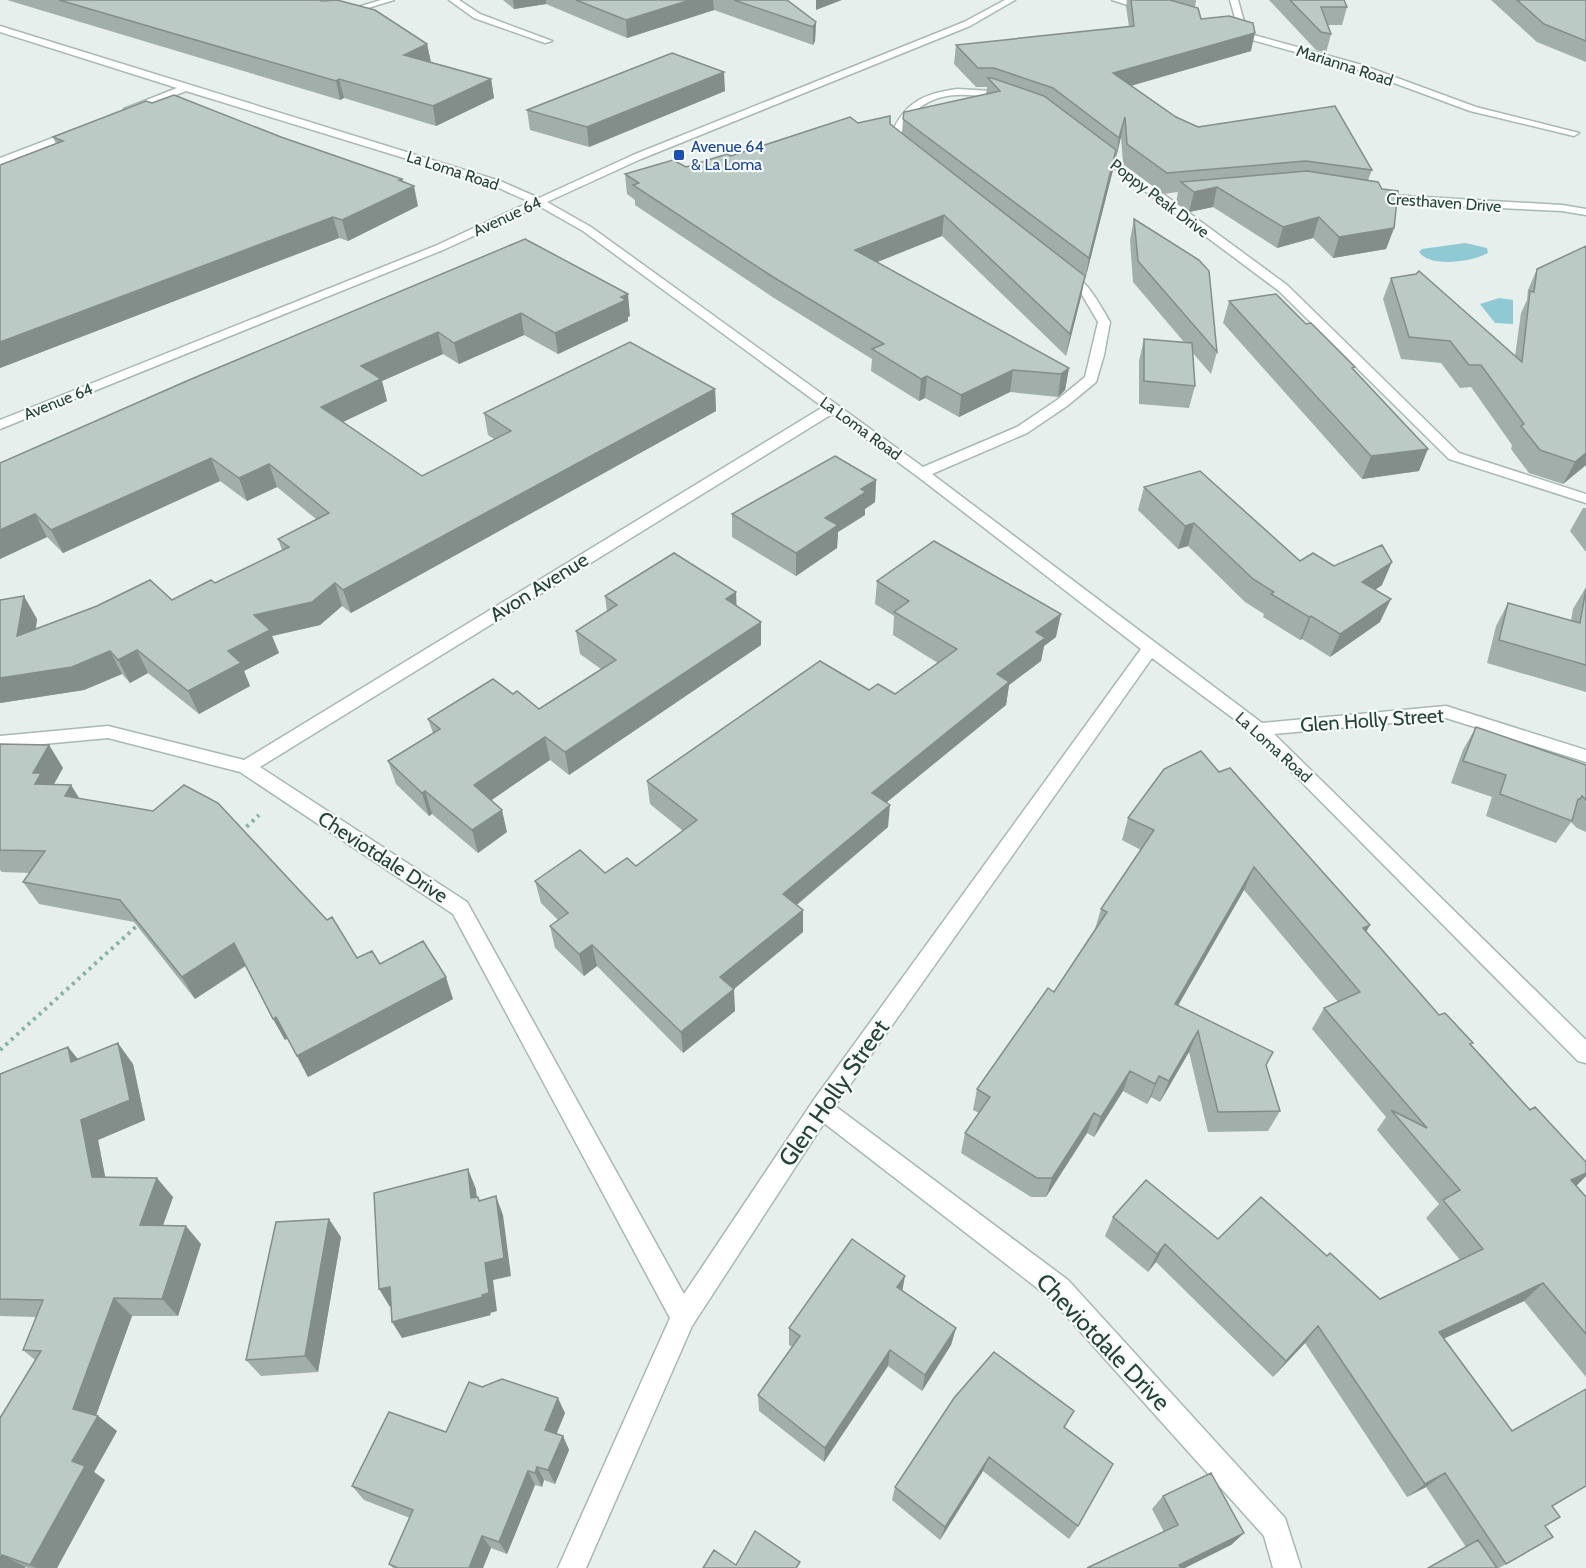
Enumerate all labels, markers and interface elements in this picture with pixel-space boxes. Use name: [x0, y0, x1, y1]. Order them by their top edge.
street label: Marianna Road: [1294, 41, 1396, 90]
place label: Avenue 64 & La Loma: [691, 137, 764, 174]
street label: La Loma Road: [404, 147, 501, 194]
marker: Avenue 64 & La Loma: [672, 148, 686, 162]
street label: Poppy Peak Drive: [1107, 155, 1213, 242]
street label: Cresthaven Drive: [1386, 189, 1502, 216]
street label: Avenue 64: [470, 192, 544, 240]
street label: Avenue 64: [21, 379, 95, 424]
street label: La Loma Road: [816, 393, 905, 464]
street label: Avon Avenue: [485, 547, 593, 627]
street label: Glen Holly Street: [1299, 703, 1445, 737]
street label: La Loma Road: [1232, 708, 1316, 787]
street label: Cheviotdale Drive: [314, 806, 452, 908]
street label: Glen Holly Street: [772, 1014, 895, 1172]
street label: Cheviotdale Drive: [1030, 1267, 1176, 1416]

